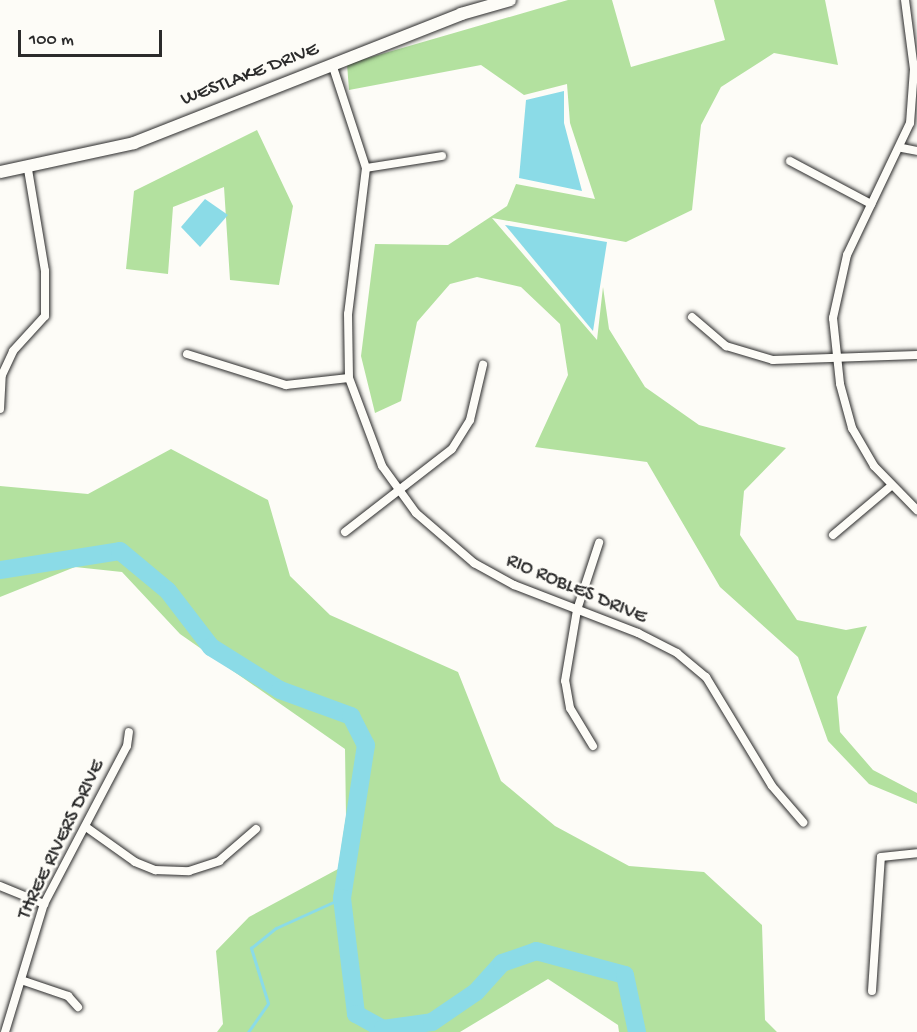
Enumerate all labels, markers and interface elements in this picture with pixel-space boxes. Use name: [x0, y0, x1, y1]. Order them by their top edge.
scale bar: [21, 18, 165, 56]
text: 100 m: [29, 30, 74, 51]
street label: WESTLAKE DRIVE: [178, 38, 322, 112]
street label: RIO ROBLES DRIVE: [502, 550, 650, 630]
street label: THREE RIVERS DRIVE: [13, 756, 111, 924]

